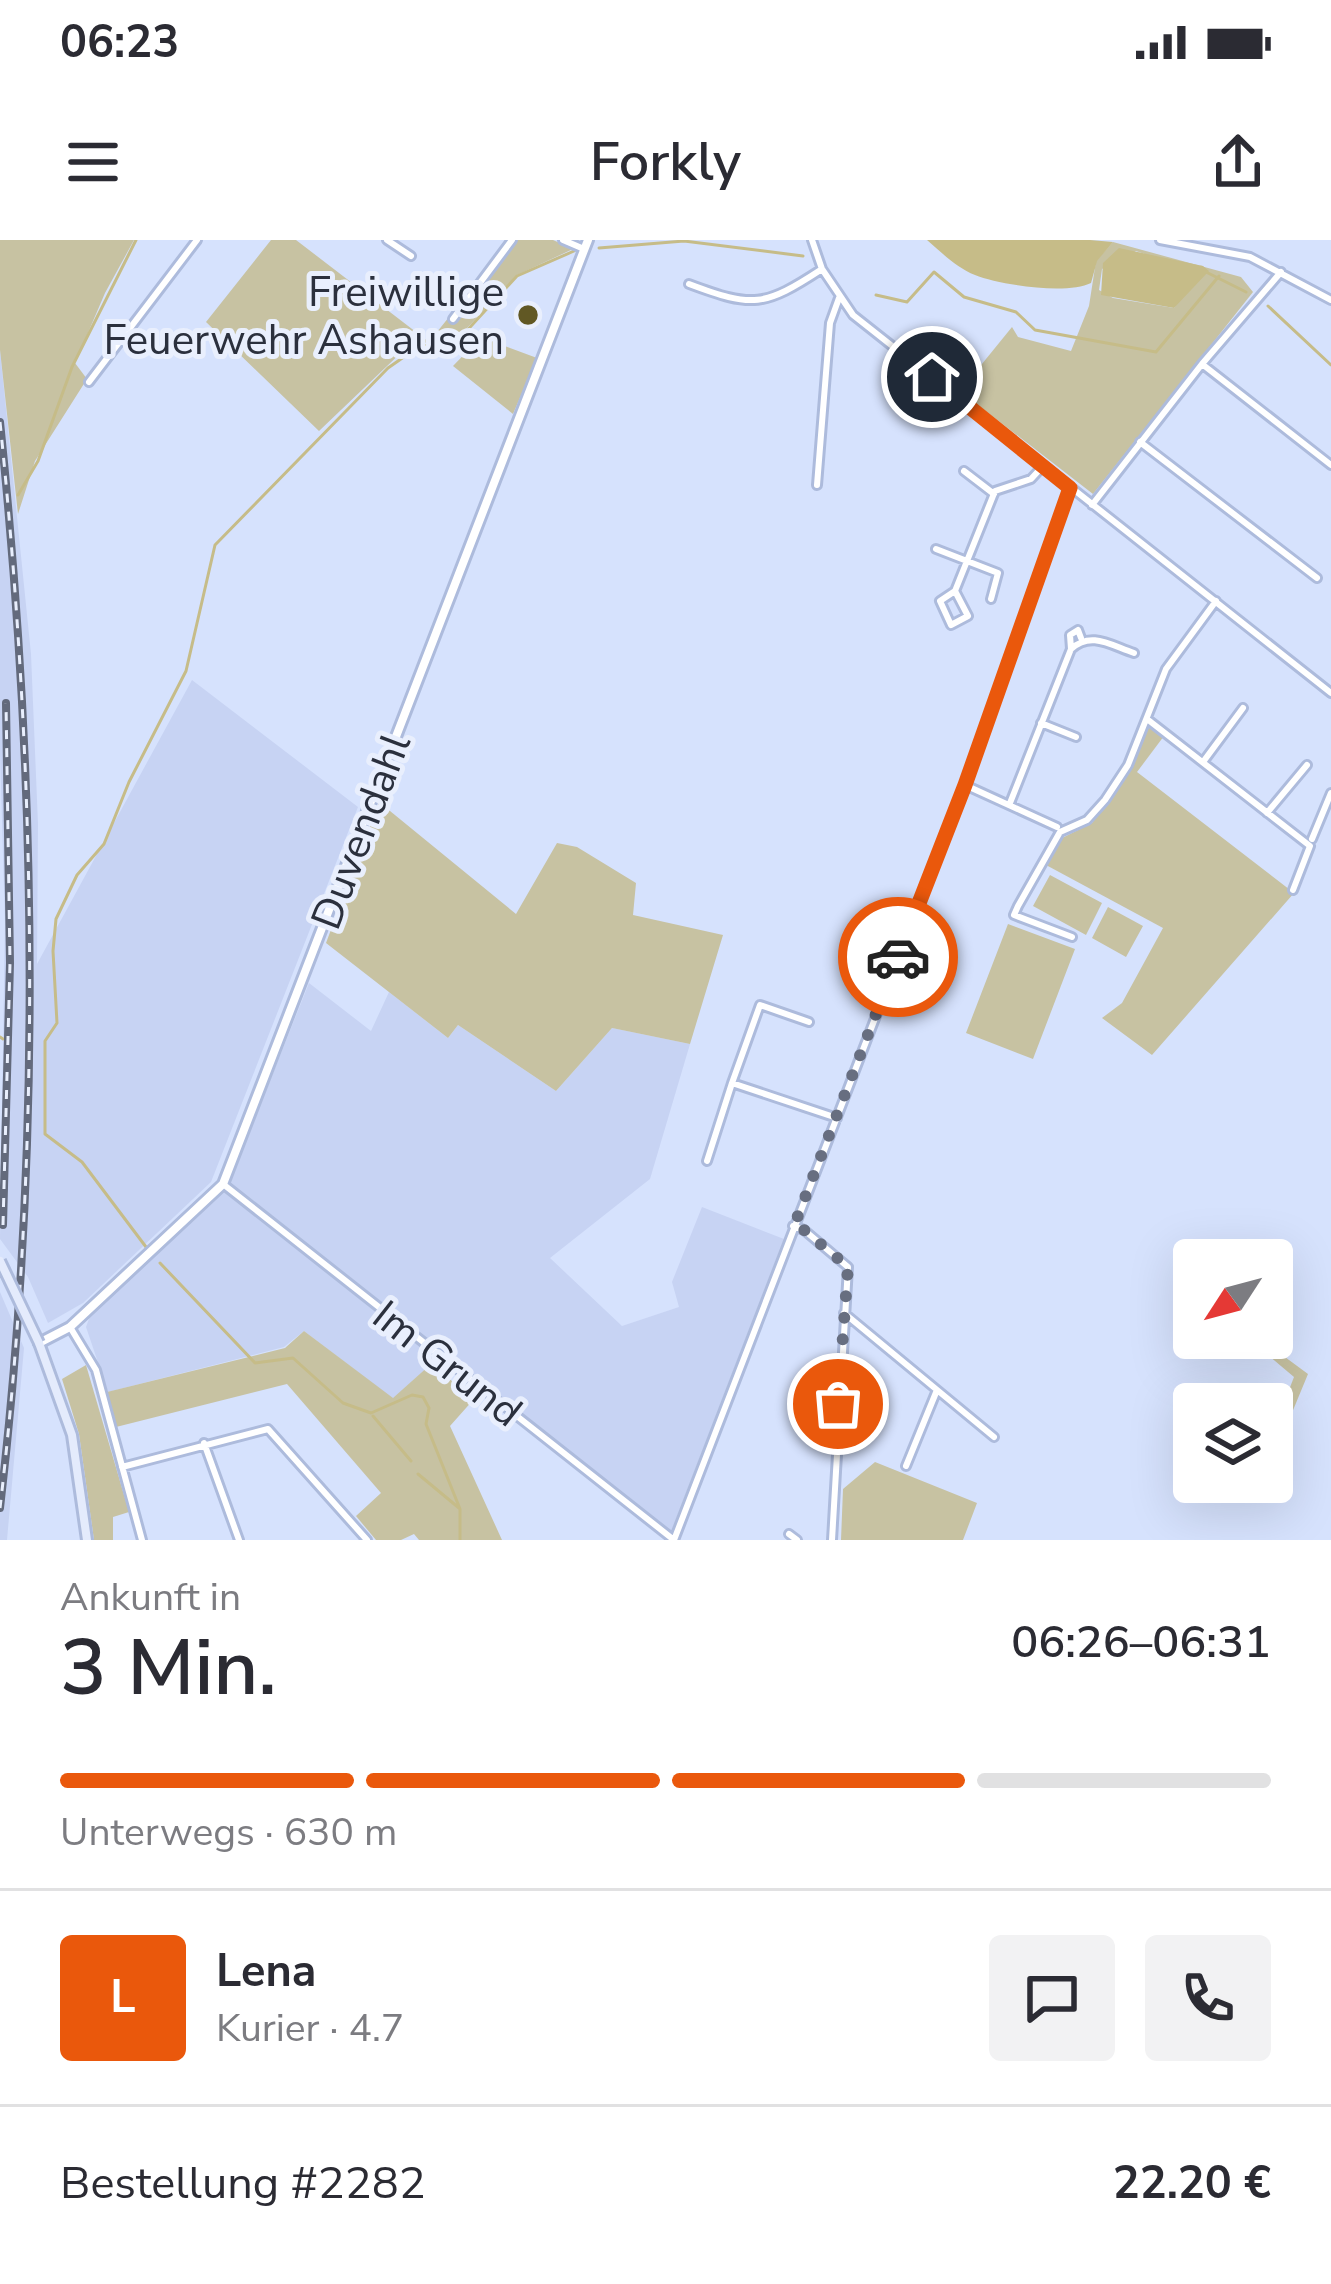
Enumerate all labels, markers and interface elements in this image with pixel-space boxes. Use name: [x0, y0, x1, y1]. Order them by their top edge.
text: 06:23: [60, 12, 179, 73]
text: Forkly: [590, 125, 741, 199]
icon: menu: [60, 129, 126, 195]
icon: share: [1205, 129, 1271, 195]
place label: Freiwillige Feuerwehr Ashausen: [104, 264, 504, 369]
marker: Freiwillige Feuerwehr Ashausen: [515, 302, 541, 328]
pin: [881, 326, 983, 428]
icon: home: [899, 344, 965, 410]
street label: Duvendahl: [298, 725, 425, 938]
courier: [838, 897, 958, 1017]
icon: car: [865, 924, 931, 990]
north arrow: [1173, 1239, 1293, 1359]
map controls: [1173, 1239, 1293, 1503]
street label: Im Grund: [361, 1288, 534, 1440]
pin: [787, 1353, 889, 1455]
icon: bag: [805, 1371, 871, 1437]
button: layers: [1173, 1383, 1293, 1503]
text: Ankunft in: [60, 1571, 241, 1624]
text: 06:26–06:31: [1011, 1612, 1271, 1673]
text: 3 Min.: [60, 1615, 277, 1722]
text: Unterwegs · 630 m: [60, 1806, 397, 1859]
button: chat: [989, 1935, 1115, 2061]
button: phone: [1145, 1935, 1271, 2061]
text: Lena: [216, 1941, 316, 2002]
text: L: [110, 1967, 136, 2028]
text: Kurier · 4.7: [216, 2002, 404, 2055]
text: Bestellung #2282: [60, 2153, 426, 2214]
text: 22.20 €: [1113, 2153, 1271, 2214]

